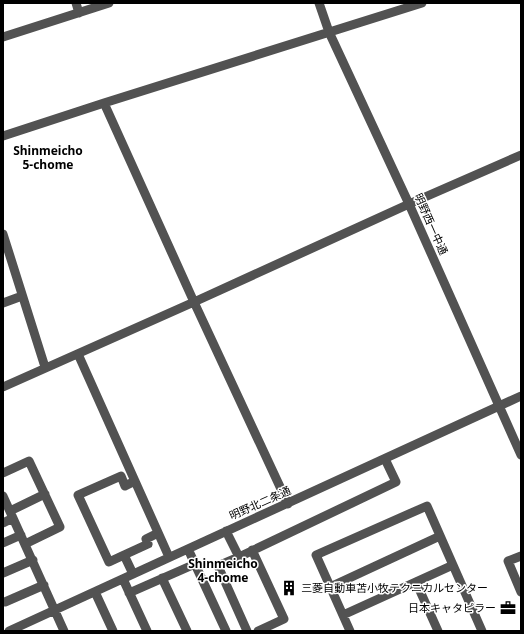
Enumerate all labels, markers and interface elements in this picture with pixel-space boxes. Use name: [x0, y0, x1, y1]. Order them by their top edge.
district label: Shinmeicho 5-chome: [13, 142, 83, 173]
street label: 明野西一中通: [411, 191, 452, 257]
street label: 明野北二条通: [227, 482, 293, 523]
district label: Shinmeicho 4-chome: [188, 555, 258, 586]
building icon: 三菱自動車苫小牧テクニカルセンター: [280, 579, 298, 597]
place label: 三菱自動車苫小牧テクニカルセンター: [301, 580, 488, 595]
office icon: 日本キャタピラー: [499, 599, 517, 617]
place label: 日本キャタピラー: [408, 600, 496, 615]

